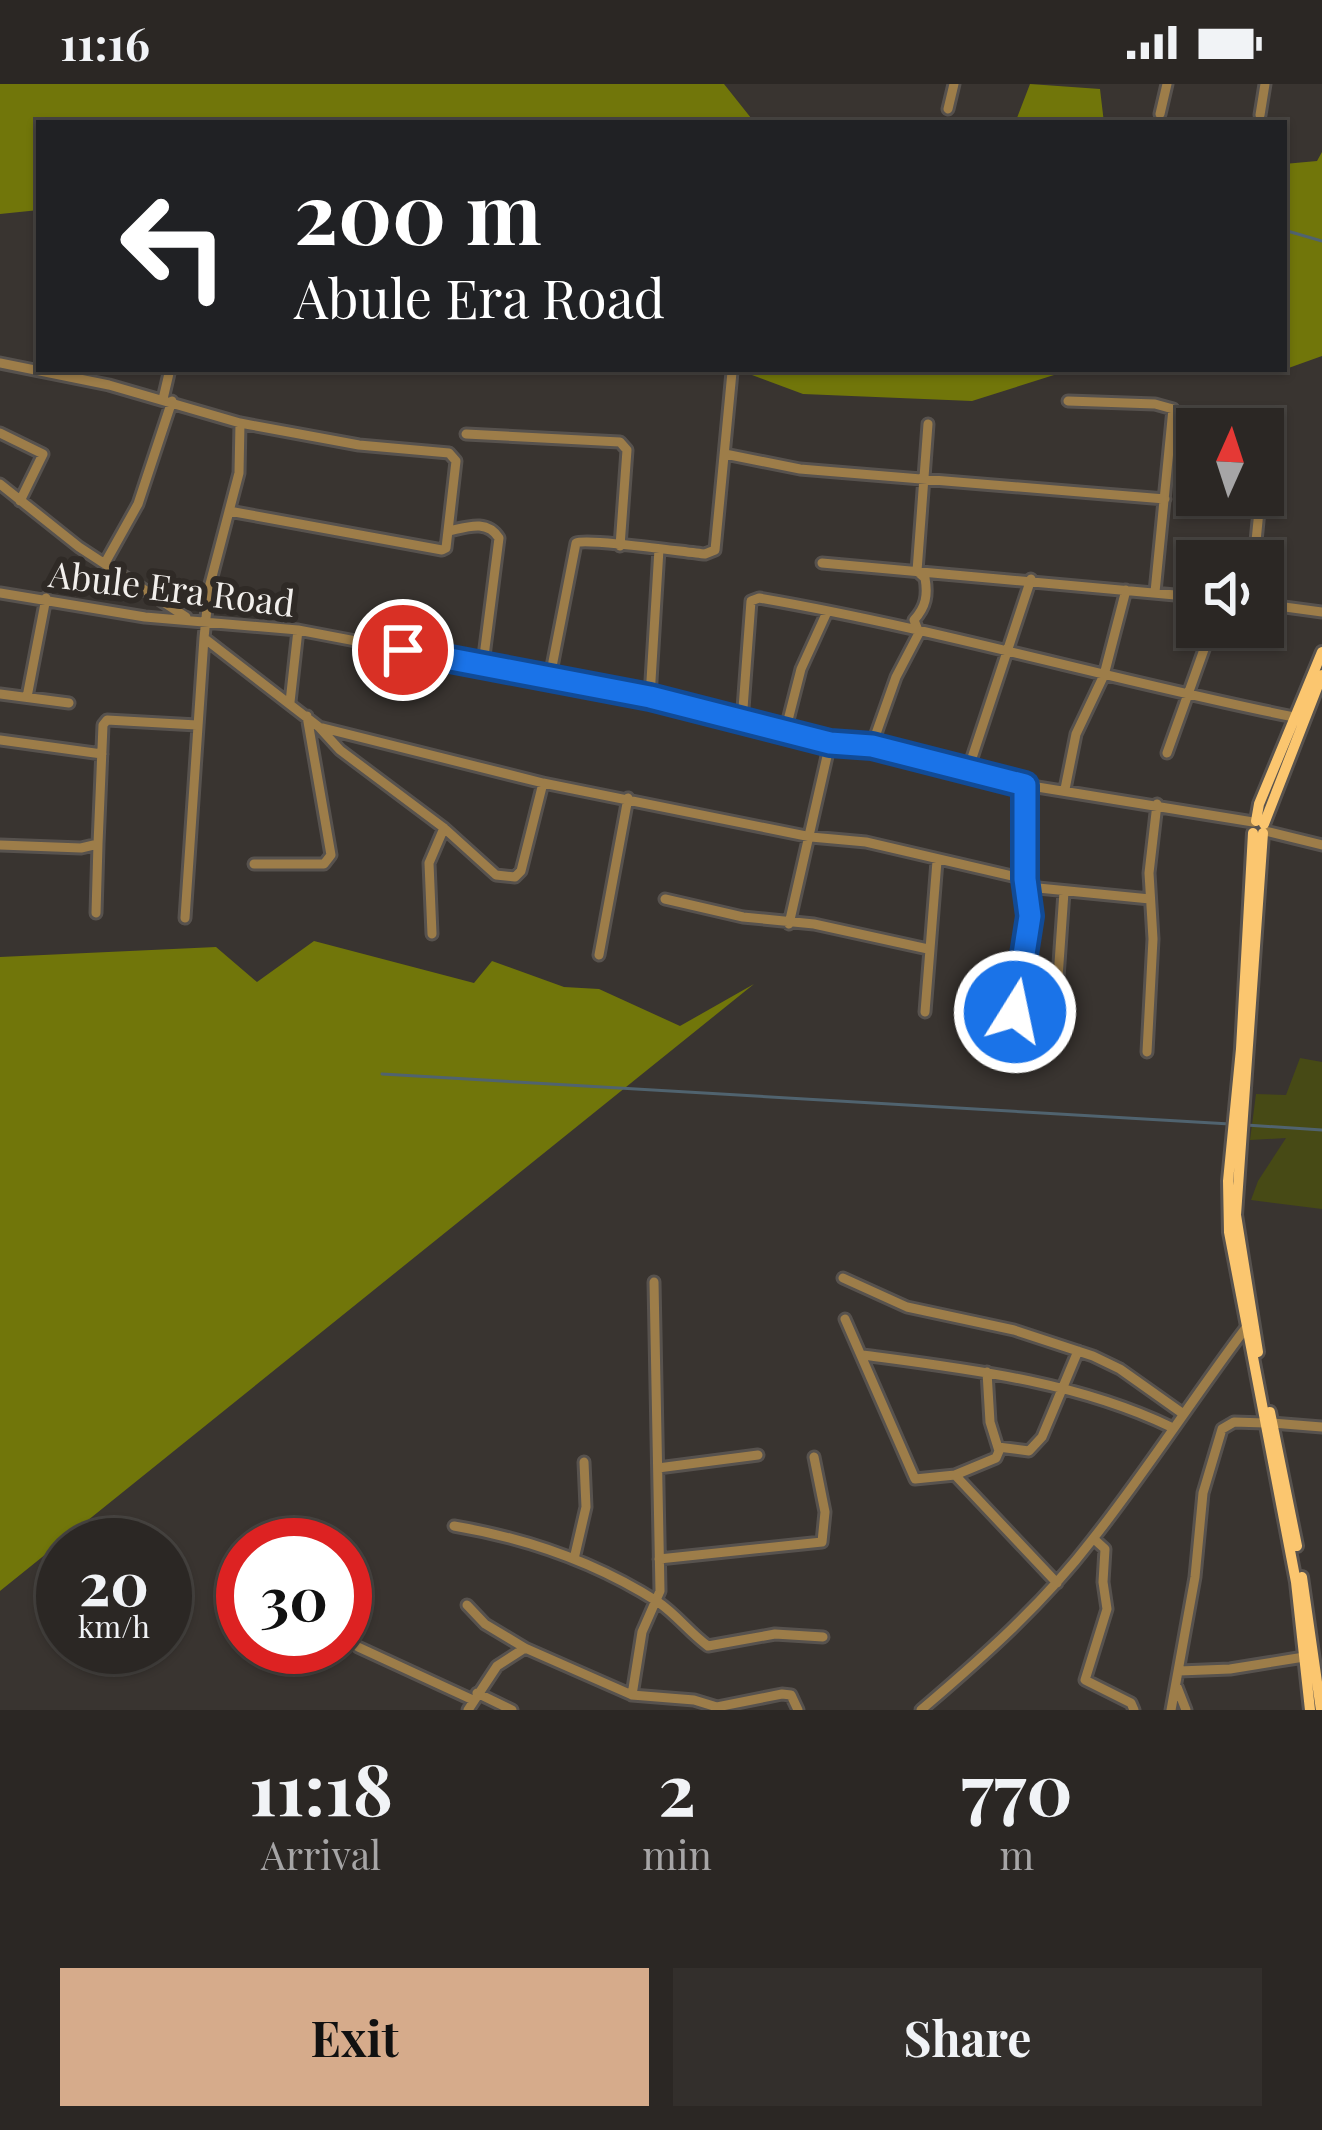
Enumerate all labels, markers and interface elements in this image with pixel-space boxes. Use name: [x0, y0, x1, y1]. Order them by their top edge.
text: 11:16: [60, 12, 150, 72]
text: 200 m: [294, 154, 542, 266]
icon: left: [96, 168, 252, 324]
text: Abule Era Road: [294, 261, 665, 333]
north arrow: [1176, 408, 1284, 516]
map controls: [1176, 408, 1284, 648]
button: sound: [1176, 540, 1284, 648]
street label: Abule Era Road: [45, 548, 298, 626]
pin: [352, 599, 454, 701]
icon: arrive: [370, 617, 436, 683]
position arrow: [952, 949, 1078, 1075]
speed limit sign: 30: [216, 1518, 372, 1674]
text: 20: [79, 1541, 149, 1621]
text: km/h: [78, 1606, 150, 1646]
text: 11:18: [249, 1738, 393, 1834]
text: 2: [658, 1738, 696, 1834]
text: 770: [961, 1738, 1073, 1834]
text: Arrival: [261, 1828, 381, 1880]
text: min: [642, 1828, 712, 1880]
text: m: [999, 1828, 1034, 1880]
button: Exit: [60, 1968, 649, 2106]
button: Share: [673, 1968, 1262, 2106]

